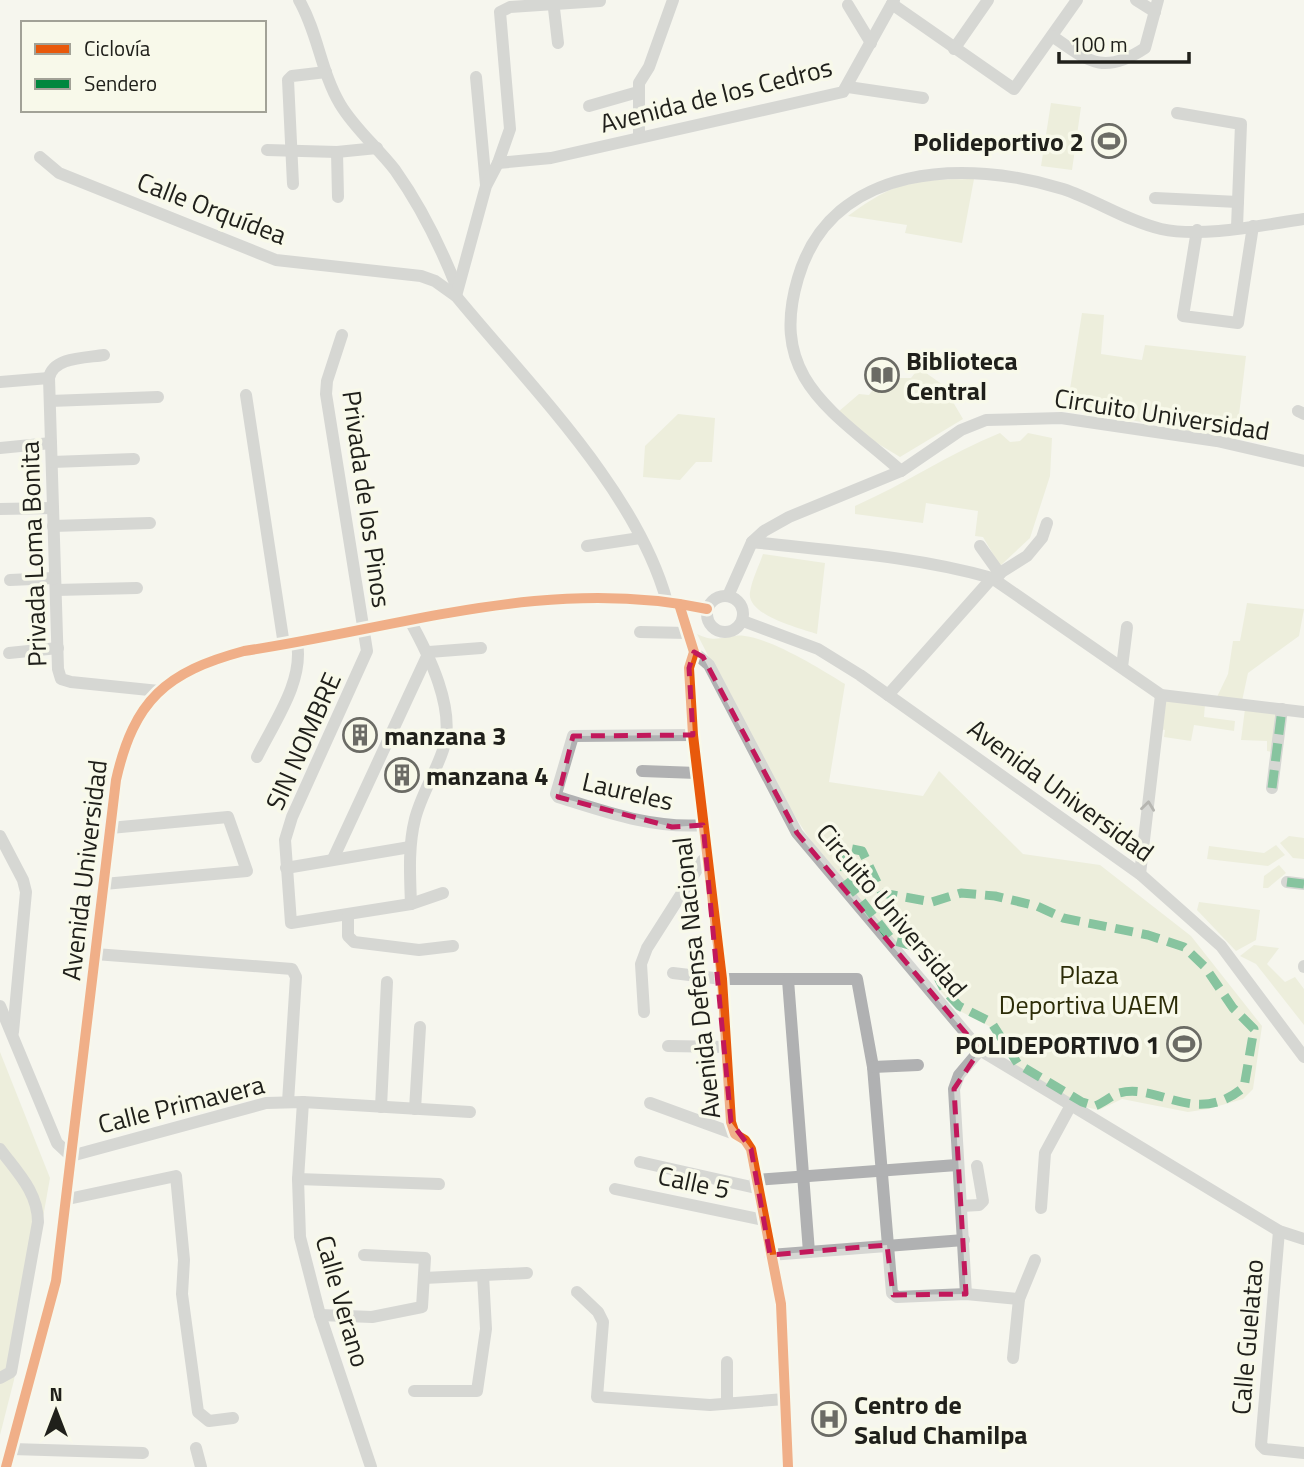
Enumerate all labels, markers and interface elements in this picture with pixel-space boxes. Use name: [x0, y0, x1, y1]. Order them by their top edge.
legend: [21, 21, 266, 112]
scale bar: [1059, 21, 1188, 65]
text: 100 m: [1070, 28, 1127, 60]
text: Ciclovía: [84, 32, 151, 64]
street label: Avenida de los Cedros: [596, 47, 836, 143]
text: Sendero: [84, 67, 157, 99]
place label: Polideportivo 2: [913, 122, 1084, 161]
sports icon: Polideportivo 2: [1090, 122, 1128, 160]
street label: Calle Orquídea: [132, 162, 292, 254]
place label: Biblioteca Central: [906, 341, 1018, 410]
library icon: Biblioteca Central: [863, 356, 901, 394]
street label: Circuito Universidad: [1052, 378, 1272, 450]
street label: Privada de los Pinos: [332, 388, 402, 610]
street label: Privada Loma Bonita: [10, 440, 56, 668]
street label: SIN NOMBRE: [255, 666, 351, 816]
street label: Avenida Universidad: [960, 709, 1162, 871]
building icon: manzana 3: [341, 716, 379, 754]
place label: manzana 3: [384, 716, 507, 755]
building icon: manzana 4: [383, 756, 421, 794]
place label: manzana 4: [426, 756, 549, 795]
street label: Avenida Universidad: [51, 758, 117, 982]
street label: Laureles: [579, 762, 677, 820]
one-way arrow: [1140, 800, 1155, 811]
street label: Circuito Universidad: [807, 814, 977, 1006]
street label: Avenida Defensa Nacional: [662, 835, 730, 1121]
park label: Plaza Deportiva UAEM: [999, 955, 1179, 1024]
place label: POLIDEPORTIVO 1: [955, 1025, 1160, 1064]
sports icon: POLIDEPORTIVO 1: [1165, 1025, 1203, 1063]
street label: Calle Primavera: [94, 1064, 268, 1144]
street label: Calle 5: [654, 1155, 734, 1209]
street label: Calle Verano: [306, 1231, 380, 1371]
street label: Calle Guelatao: [1221, 1258, 1273, 1416]
north arrow: [21, 1376, 91, 1446]
text: N: [49, 1379, 63, 1408]
place label: Centro de Salud Chamilpa: [854, 1385, 1028, 1454]
hospital icon: Centro de Salud Chamilpa: [810, 1400, 848, 1438]

